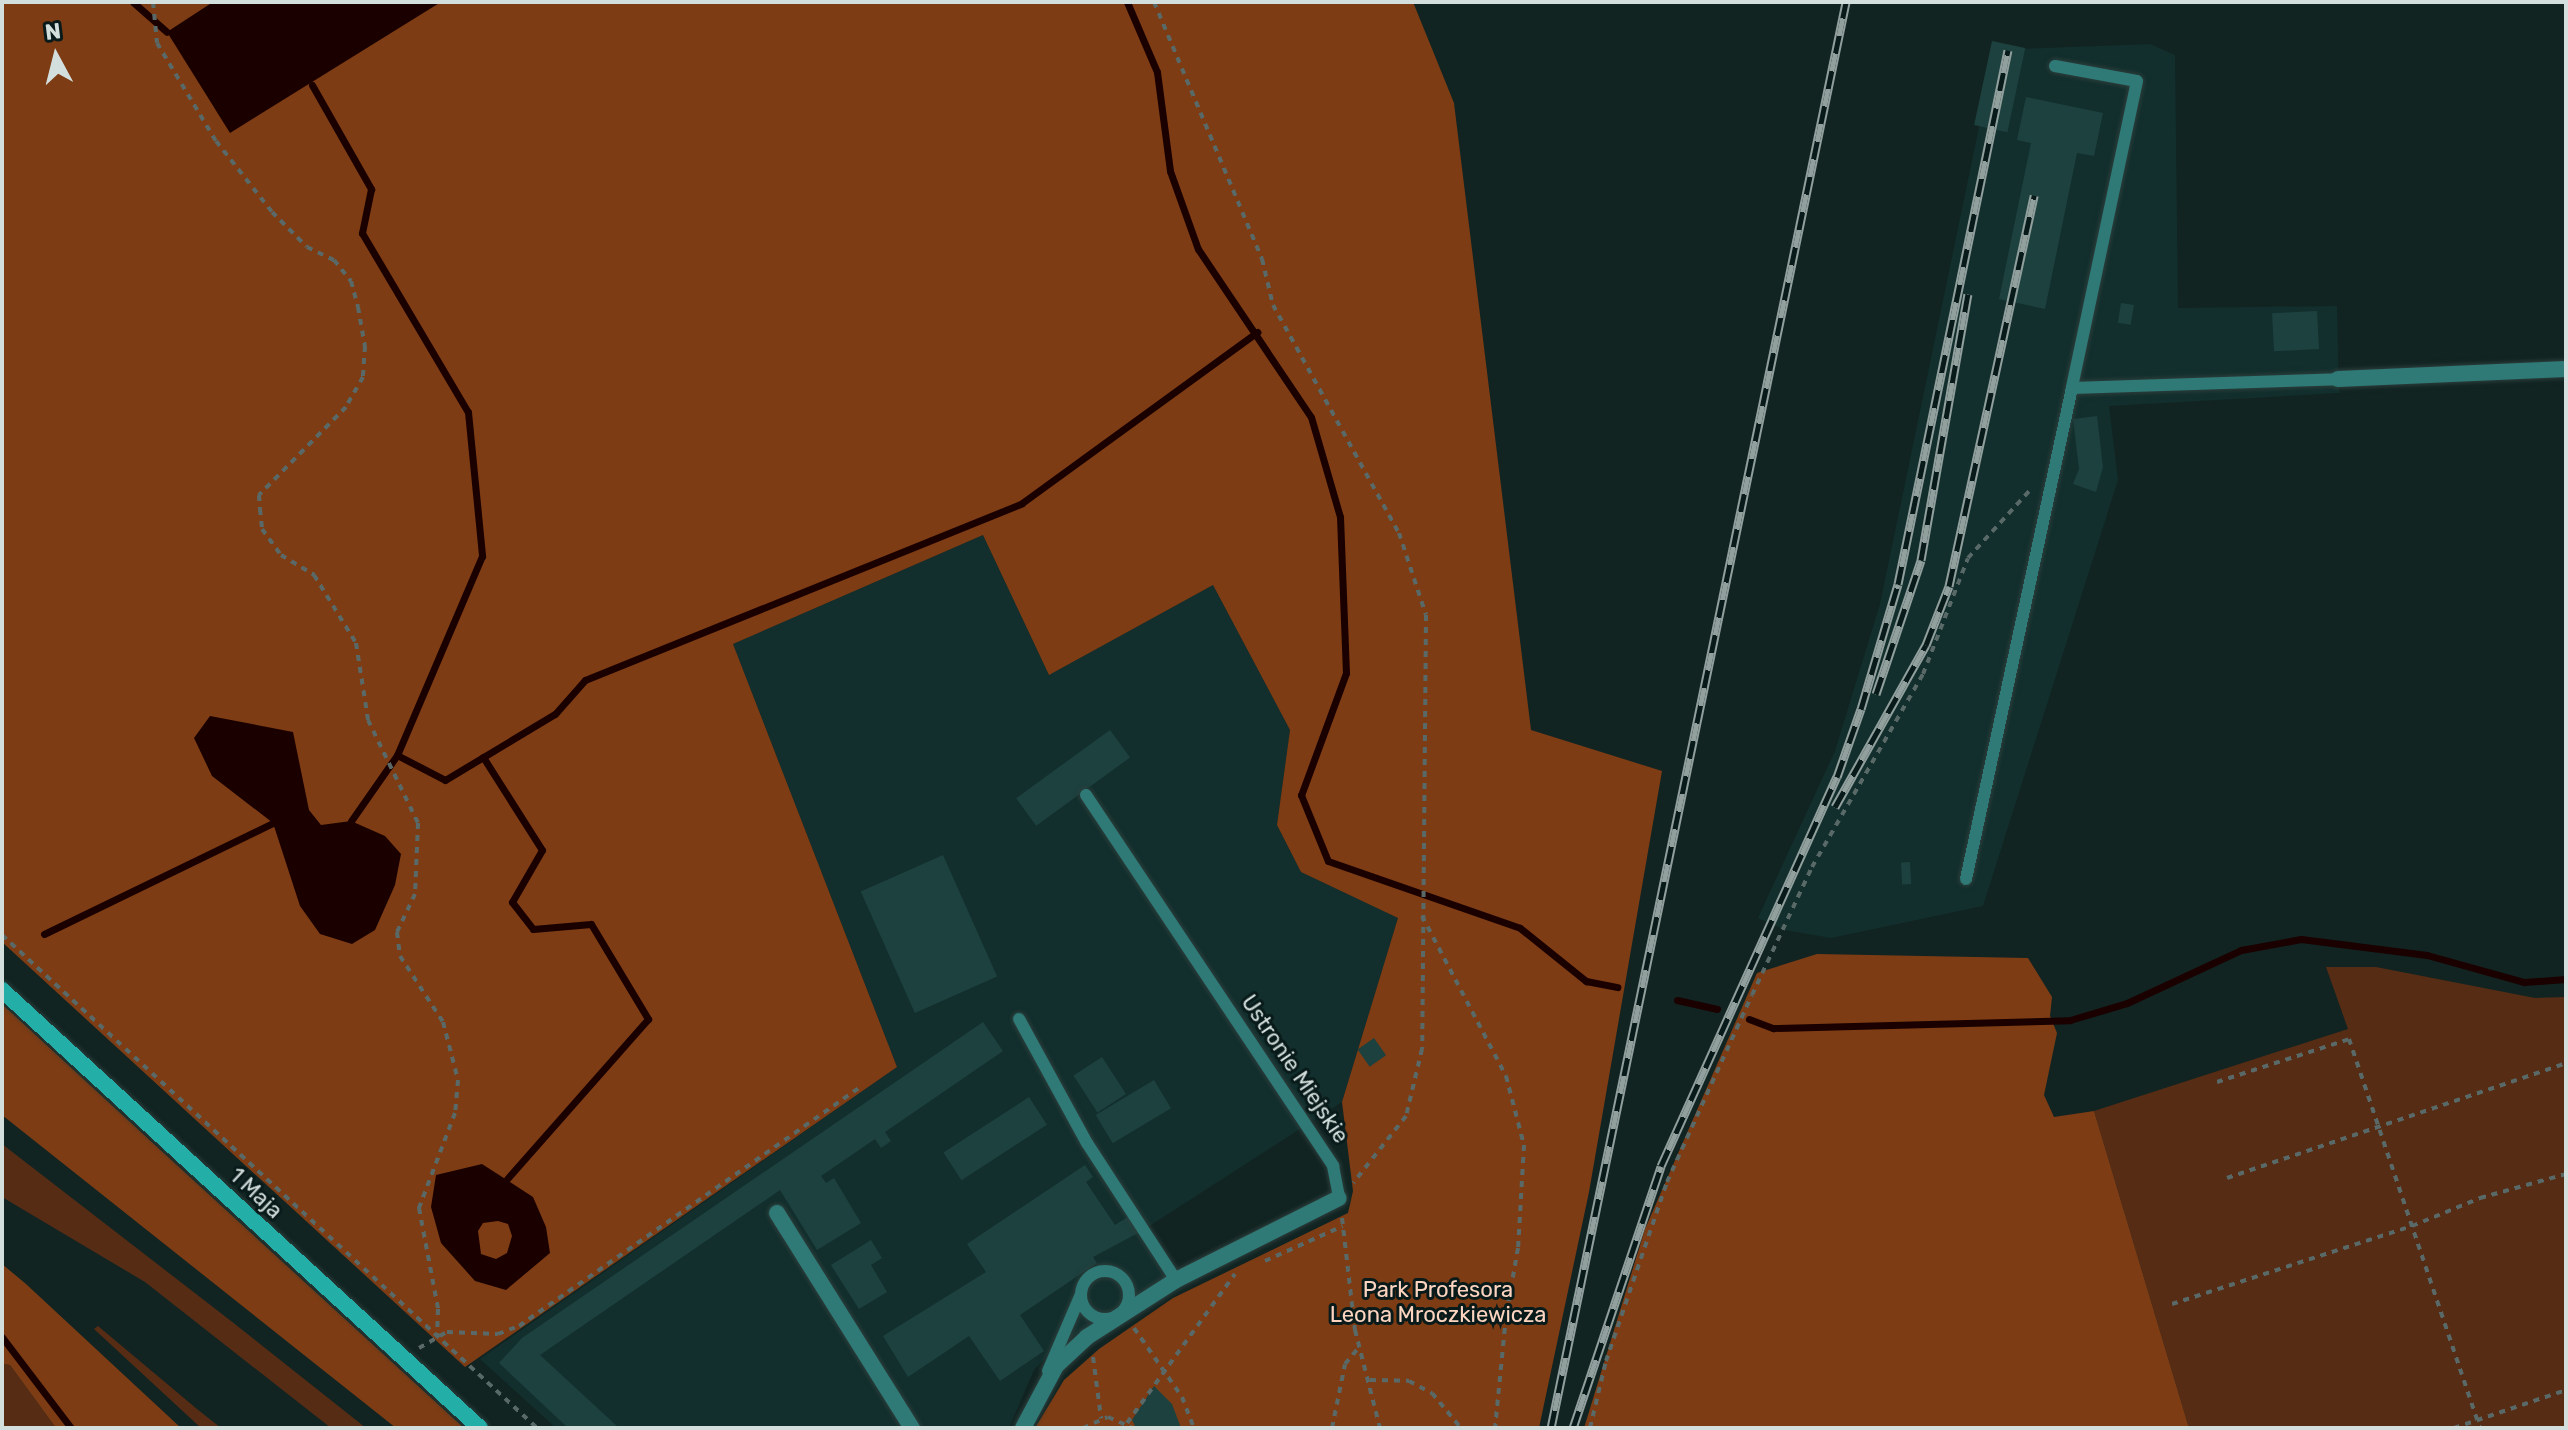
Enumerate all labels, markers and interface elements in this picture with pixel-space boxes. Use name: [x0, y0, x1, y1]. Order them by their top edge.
north arrow: [16, 16, 96, 96]
text: N: [44, 17, 63, 46]
street label: Ustronie Miejskie: [1236, 990, 1354, 1148]
street label: 1 Maja: [224, 1162, 288, 1224]
park label: Park Profesora Leona Mroczkiewicza: [1330, 1276, 1546, 1328]

